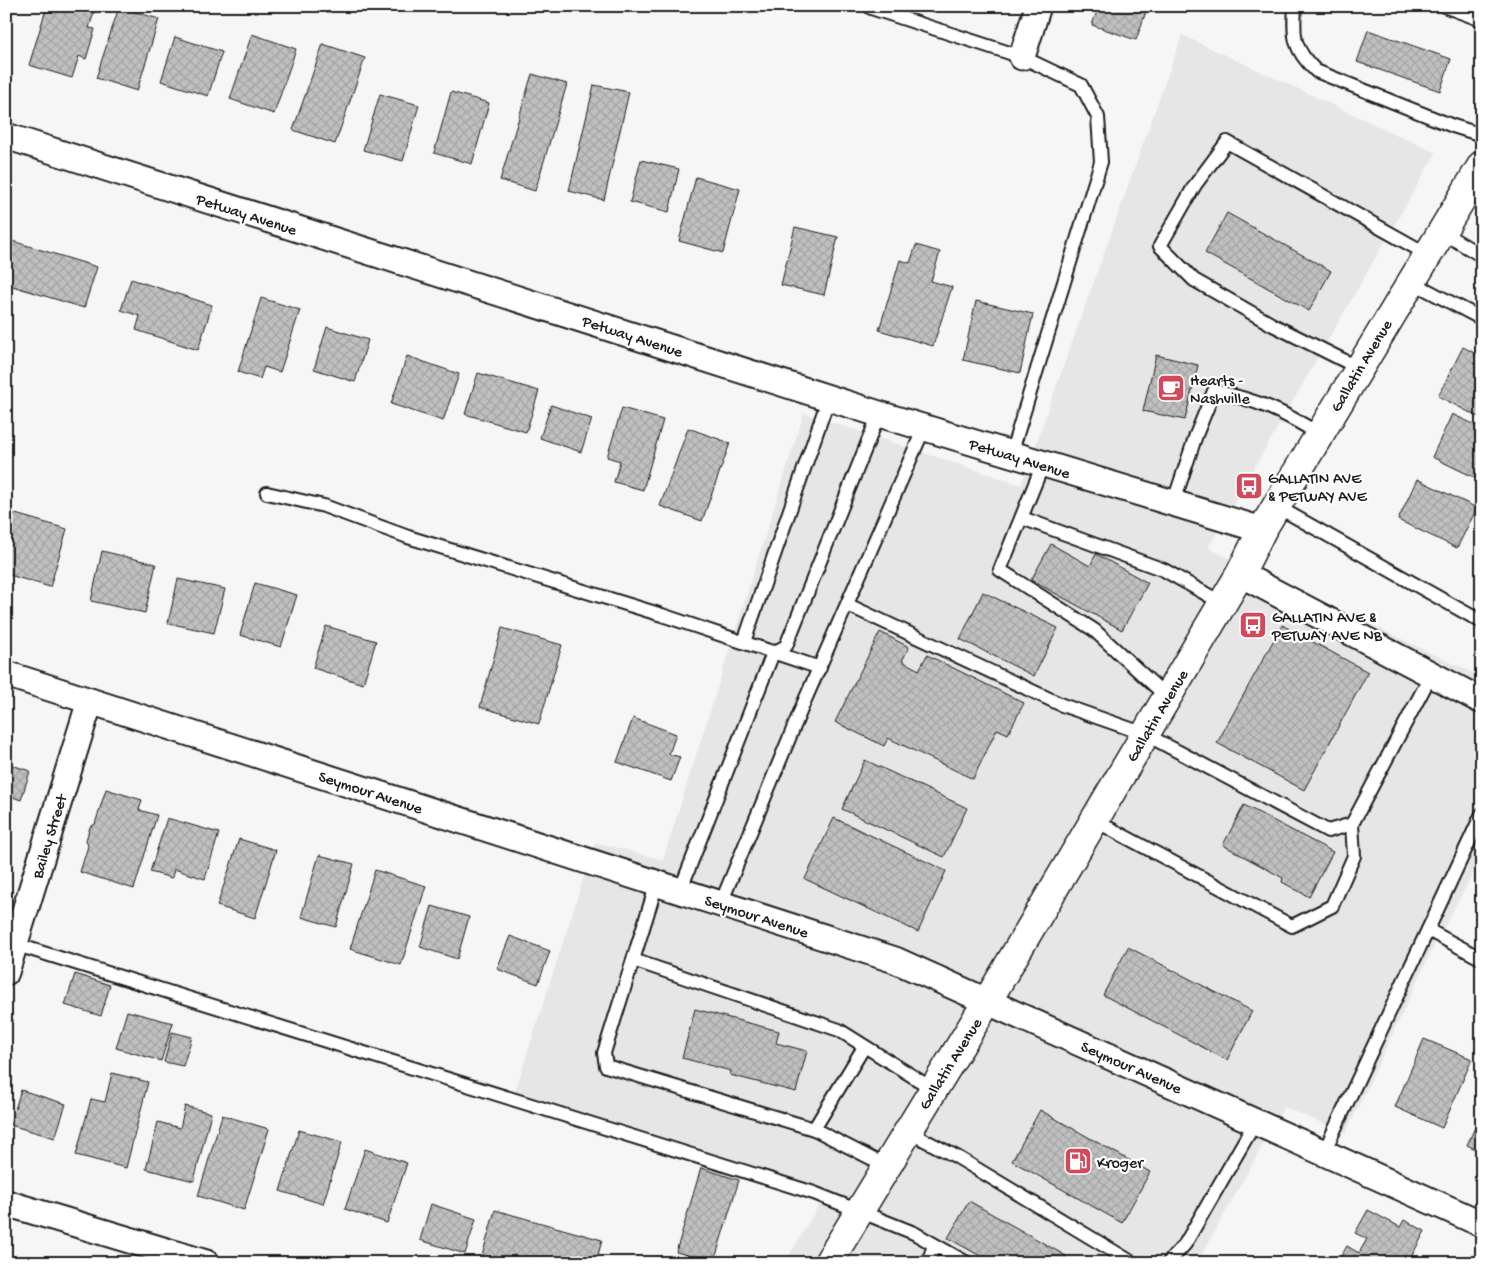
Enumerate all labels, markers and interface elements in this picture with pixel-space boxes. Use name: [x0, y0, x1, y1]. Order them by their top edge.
street label: Petway Avenue: [192, 191, 299, 242]
street label: Petway Avenue: [578, 313, 685, 364]
street label: Gallatin Avenue: [1328, 317, 1398, 416]
cafe icon: Hearts - Nashville: [1156, 373, 1186, 403]
place label: Hearts - Nashville: [1190, 373, 1250, 410]
street label: Petway Avenue: [965, 436, 1073, 485]
bus stop icon: GALLATIN AVE & PETWAY AVE: [1234, 471, 1264, 501]
place label: GALLATIN AVE & PETWAY AVE: [1268, 471, 1368, 508]
bus stop icon: GALLATIN AVE & PETWAY AVE NB: [1238, 610, 1268, 640]
place label: GALLATIN AVE & PETWAY AVE NB: [1271, 610, 1383, 647]
street label: Gallatin Avenue: [1124, 667, 1194, 766]
street label: Seymour Avenue: [315, 769, 425, 820]
street label: Bailey Street: [29, 791, 74, 882]
street label: Seymour Avenue: [701, 893, 811, 944]
street label: Gallatin Avenue: [916, 1015, 988, 1114]
street label: Seymour Avenue: [1077, 1038, 1185, 1100]
fuel station icon: Kroger: [1063, 1146, 1093, 1176]
place label: Kroger: [1097, 1155, 1144, 1174]

